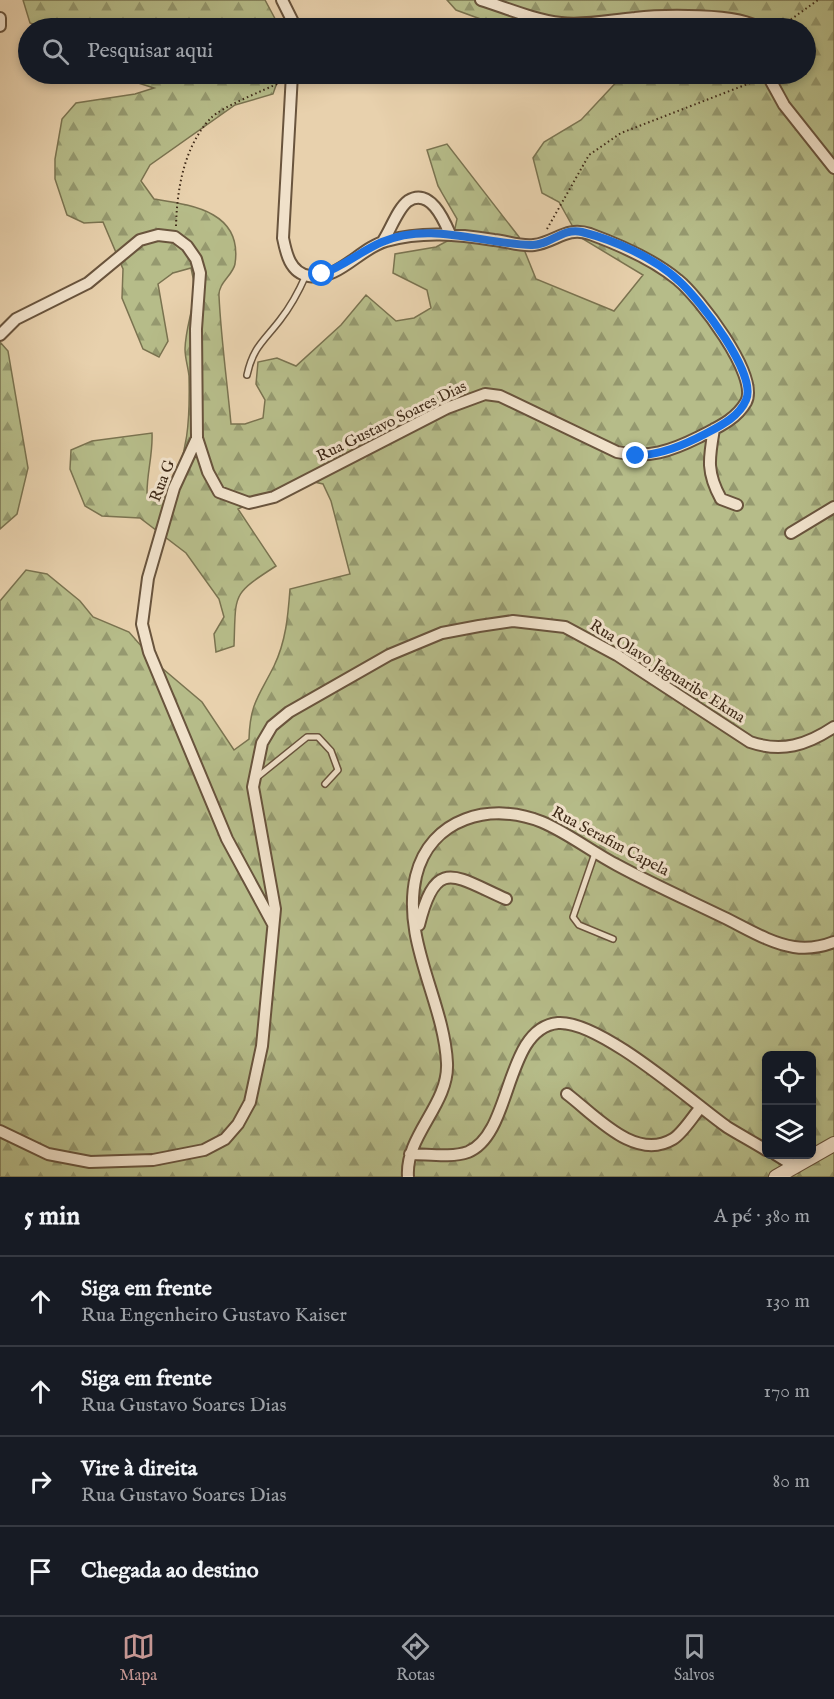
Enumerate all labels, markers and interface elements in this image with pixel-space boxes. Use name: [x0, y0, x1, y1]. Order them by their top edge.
search box: [18, 18, 816, 84]
icon: search: [39, 35, 72, 68]
text: Pesquisar aqui: [87, 37, 213, 65]
route start: [308, 260, 334, 286]
street label: Rua Gustavo Soares Dias: [314, 377, 471, 467]
route end: [622, 442, 648, 468]
street label: Rua G: [146, 457, 180, 505]
street label: Rua Olavo Jaguaribe Ekma: [586, 616, 749, 728]
street label: Rua Serafim Capela: [548, 803, 672, 881]
map controls: [762, 1051, 816, 1159]
button: locate: [762, 1051, 816, 1105]
button: layers: [762, 1105, 816, 1159]
text: 5 min: [24, 1200, 80, 1233]
text: A pé · 380 m: [714, 1204, 810, 1229]
text: Siga em frente: [81, 1275, 212, 1303]
icon: ahead: [24, 1285, 57, 1318]
text: 130 m: [765, 1289, 810, 1314]
text: Rua Engenheiro Gustavo Kaiser: [81, 1303, 347, 1328]
text: Siga em frente: [81, 1365, 212, 1393]
icon: ahead: [24, 1375, 57, 1408]
text: 170 m: [764, 1379, 810, 1404]
text: Rua Gustavo Soares Dias: [81, 1393, 287, 1418]
text: Vire à direita: [81, 1455, 197, 1483]
icon: right: [24, 1465, 57, 1498]
text: 80 m: [773, 1469, 810, 1494]
text: Rua Gustavo Soares Dias: [81, 1483, 287, 1508]
icon: arrive: [24, 1555, 57, 1588]
text: Chegada ao destino: [81, 1557, 259, 1585]
tab: Mapa: [120, 1630, 157, 1686]
tab: Rotas: [396, 1630, 435, 1686]
tab: Salvos: [674, 1630, 714, 1686]

